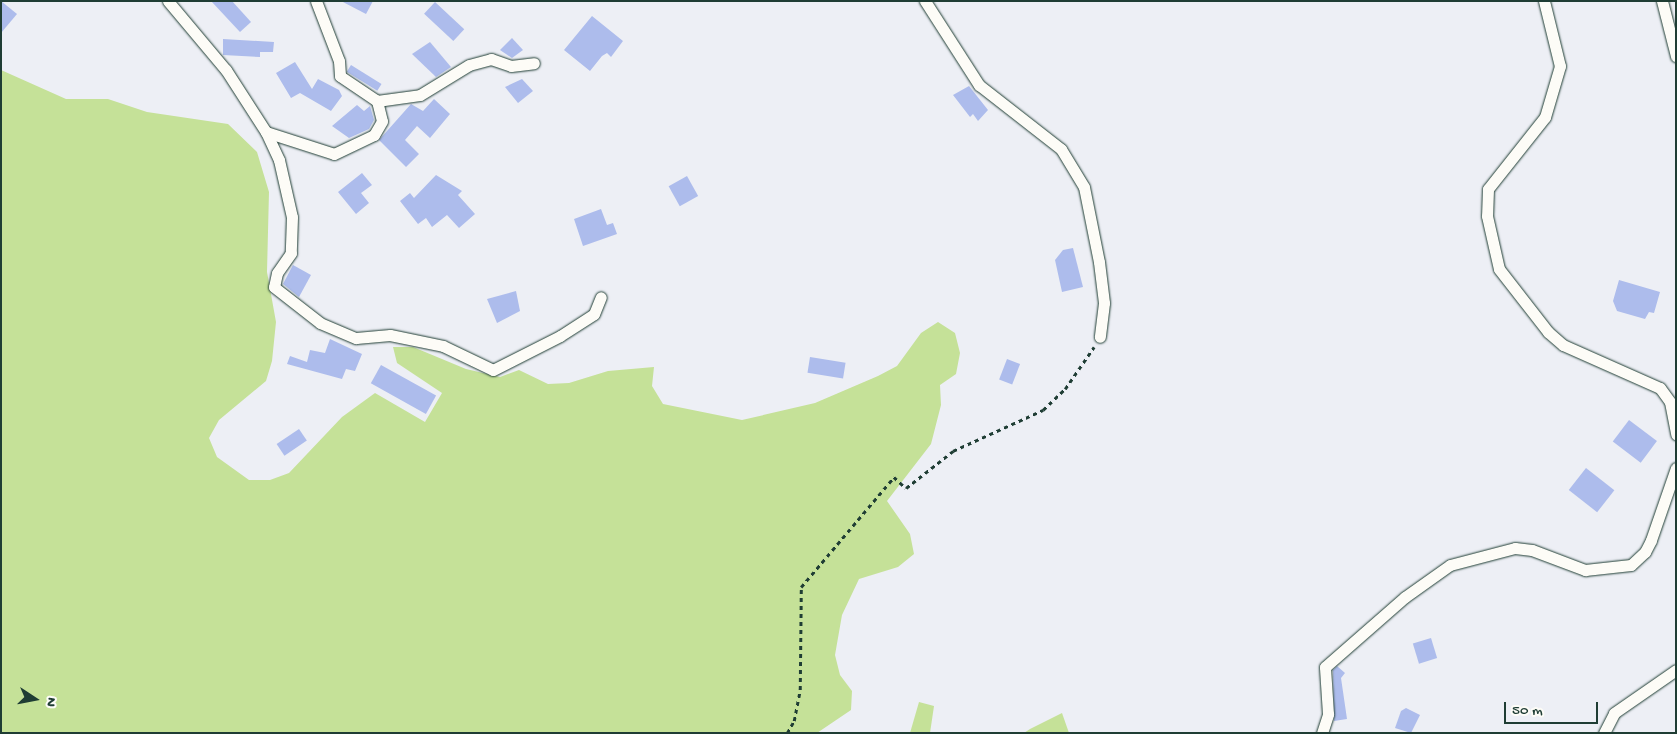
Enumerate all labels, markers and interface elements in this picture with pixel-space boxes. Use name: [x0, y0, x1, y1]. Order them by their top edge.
north arrow: [10, 674, 60, 724]
scale bar: [1507, 692, 1601, 724]
text: N: [41, 696, 59, 708]
text: 50 m: [1512, 702, 1543, 720]

